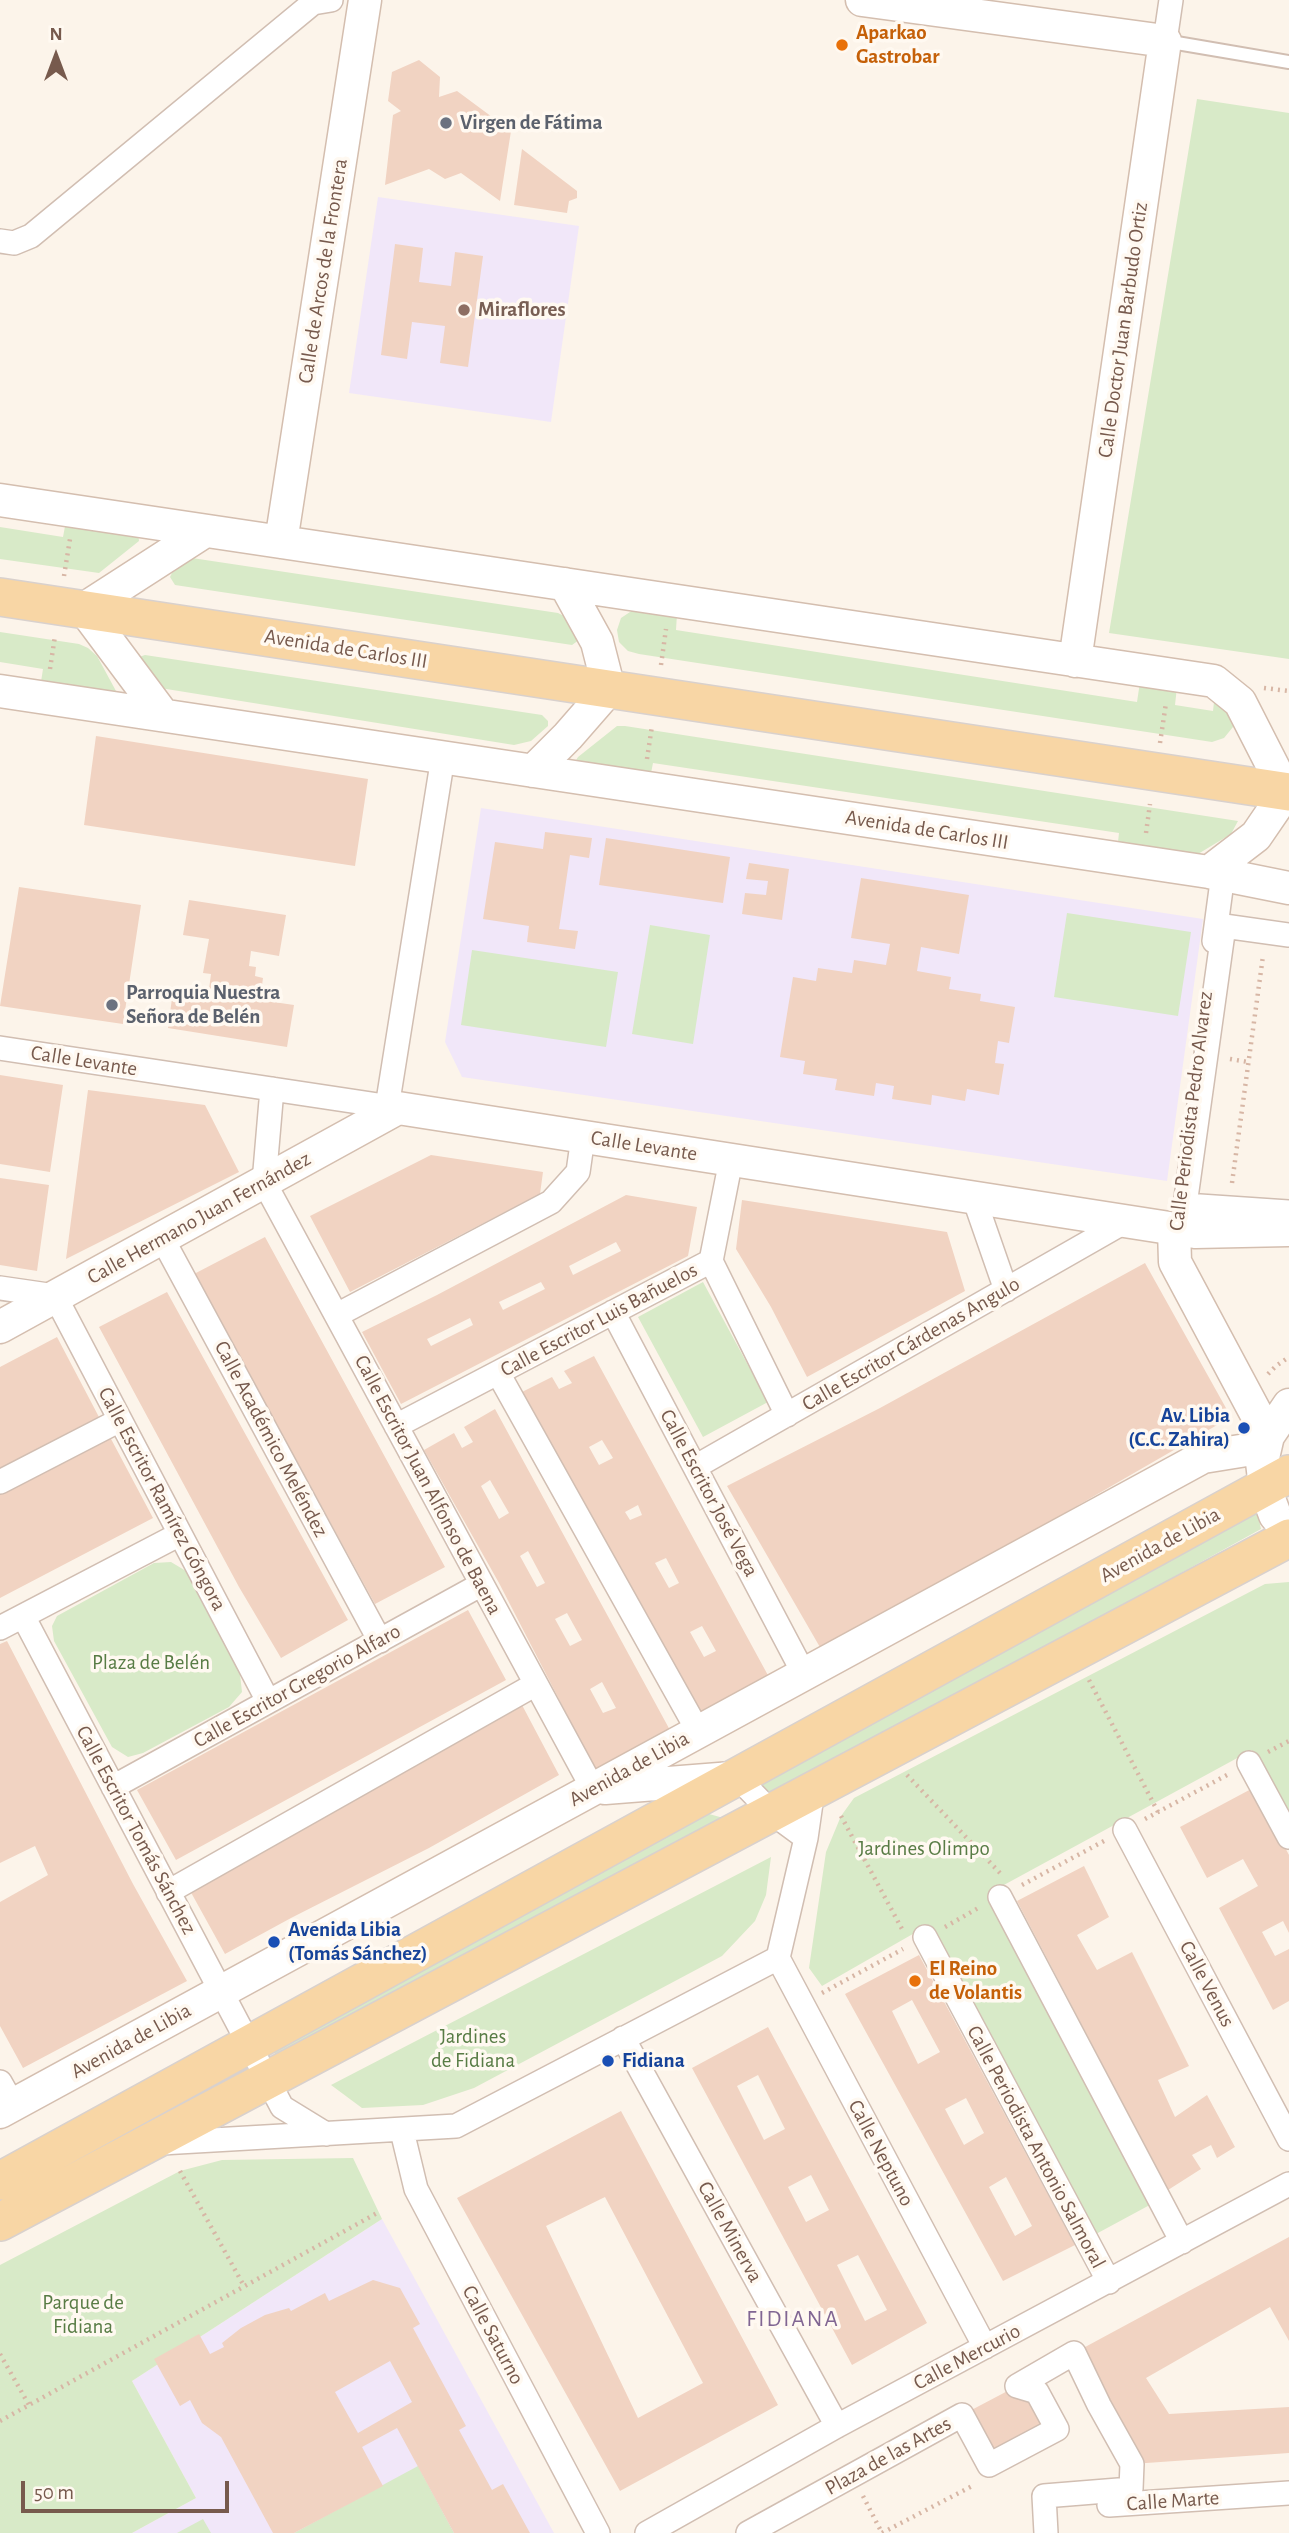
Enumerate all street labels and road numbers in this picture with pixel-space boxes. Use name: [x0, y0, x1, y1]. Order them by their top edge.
street label: Calle de Arcos de la Frontera: [293, 157, 353, 385]
street label: Calle Doctor Juan Barbudo Ortiz: [1093, 201, 1153, 459]
street label: Avenida de Carlos III: [263, 624, 429, 674]
street label: Avenida de Carlos III: [844, 805, 1010, 855]
street label: Calle Periodista Pedro Alvarez: [1164, 990, 1218, 1232]
street label: Calle Levante: [29, 1040, 139, 1082]
street label: Calle Levante: [589, 1125, 699, 1167]
street label: Calle Hermano Juan Fernández: [83, 1146, 315, 1290]
street label: Calle Escritor Luis Bañuelos: [496, 1257, 702, 1383]
street label: Calle Escritor Cárdenas Angulo: [798, 1271, 1024, 1417]
street label: Calle Académico Meléndez: [209, 1337, 333, 1541]
street label: Calle Escritor Juan Alfonso de Baena: [349, 1351, 507, 1619]
street label: Calle Escritor Ramírez Góngora: [92, 1383, 232, 1615]
street label: Calle Escritor José Vega: [654, 1405, 764, 1581]
street label: Avenida de Libia: [1096, 1502, 1224, 1588]
street label: Calle Escritor Gregorio Alfaro: [189, 1619, 405, 1753]
street label: Calle Escritor Tomás Sánchez: [70, 1721, 202, 1939]
street label: Avenida de Libia: [565, 1726, 693, 1812]
street label: Calle Venus: [1174, 1937, 1240, 2031]
street label: Avenida de Libia: [67, 1998, 195, 2084]
street label: Calle Periodista Antonio Salmoral: [961, 2021, 1111, 2273]
street label: Calle Neptuno: [842, 2096, 920, 2210]
street label: Calle Minerva: [692, 2177, 768, 2287]
street label: Calle Saturno: [456, 2281, 530, 2389]
street label: Calle Mercurio: [909, 2318, 1025, 2396]
street label: Plaza de las Artes: [821, 2411, 955, 2501]
street label: Calle Marte: [1126, 2485, 1220, 2517]

